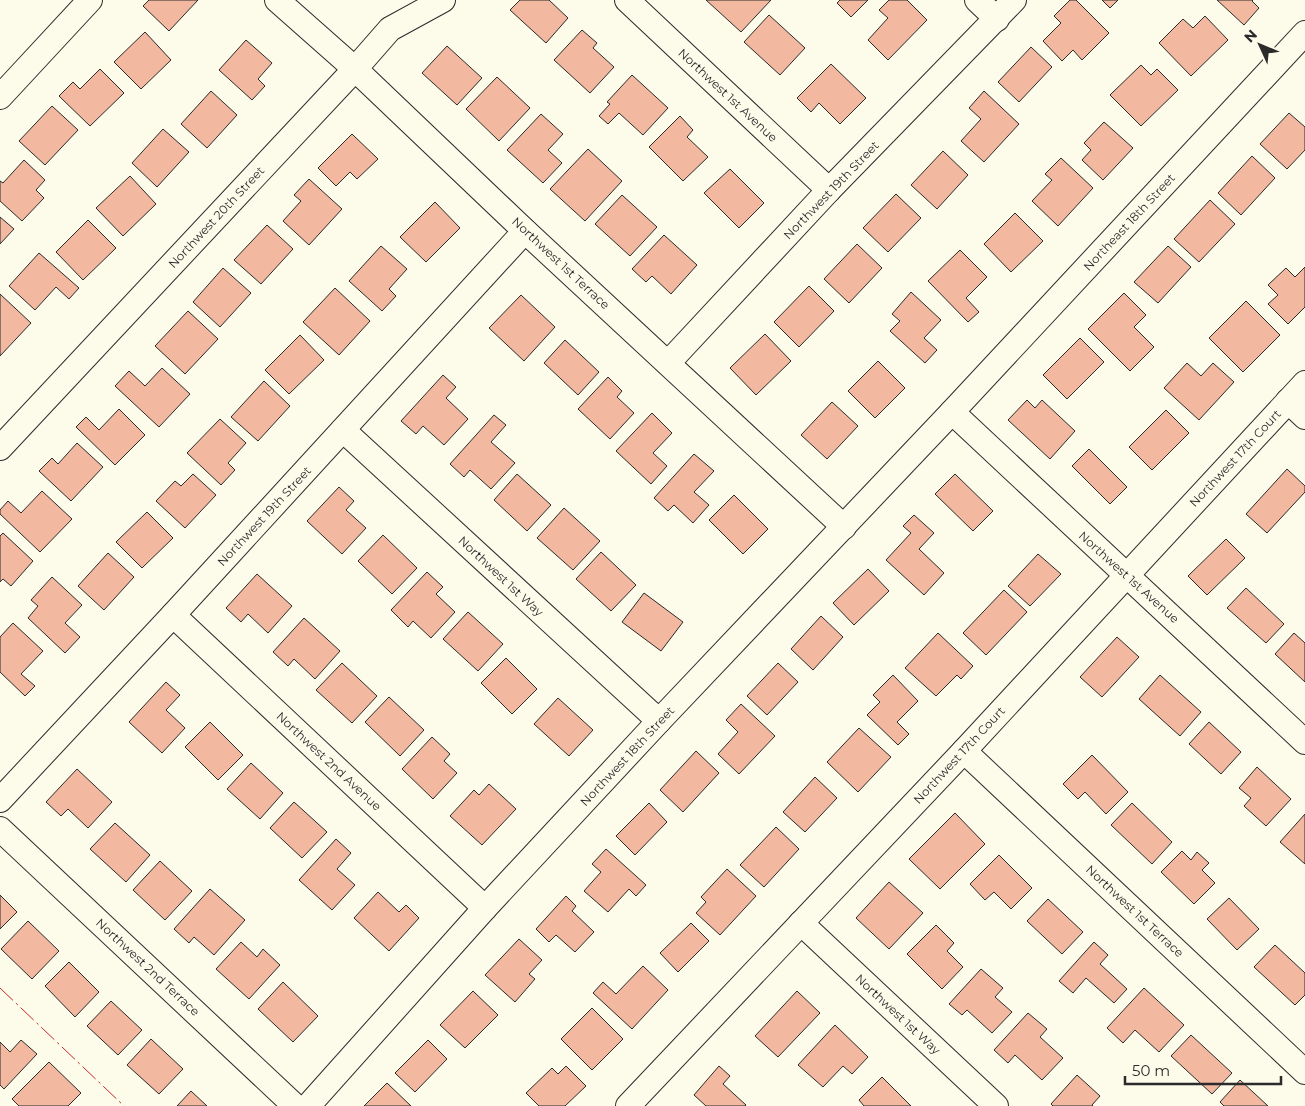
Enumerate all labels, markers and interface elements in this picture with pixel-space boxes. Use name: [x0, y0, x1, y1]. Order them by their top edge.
north arrow: [1235, 20, 1285, 70]
text: N: [1240, 26, 1261, 46]
street label: Northwest 1st Avenue: [675, 45, 781, 145]
street label: Northwest 19th Street: [780, 138, 882, 242]
street label: Northwest 20th Street: [165, 163, 267, 271]
street label: Northeast 18th Street: [1080, 170, 1178, 274]
street label: Northwest 1st Terrace: [509, 214, 613, 312]
street label: Northwest 17th Court: [1186, 406, 1284, 510]
street label: Northwest 19th Street: [214, 463, 314, 569]
street label: Northwest 1st Avenue: [1076, 528, 1182, 626]
street label: Northwest 1st Way: [455, 533, 547, 620]
street label: Northwest 18th Street: [577, 703, 677, 809]
street label: Northwest 17th Court: [910, 703, 1008, 807]
street label: Northwest 2nd Avenue: [273, 708, 385, 814]
street label: Northwest 1st Terrace: [1083, 862, 1187, 960]
street label: Northwest 2nd Terrace: [93, 915, 203, 1019]
street label: Northwest 1st Way: [852, 971, 944, 1058]
scale bar: [1125, 1054, 1281, 1086]
text: 50 m: [1132, 1061, 1170, 1080]

